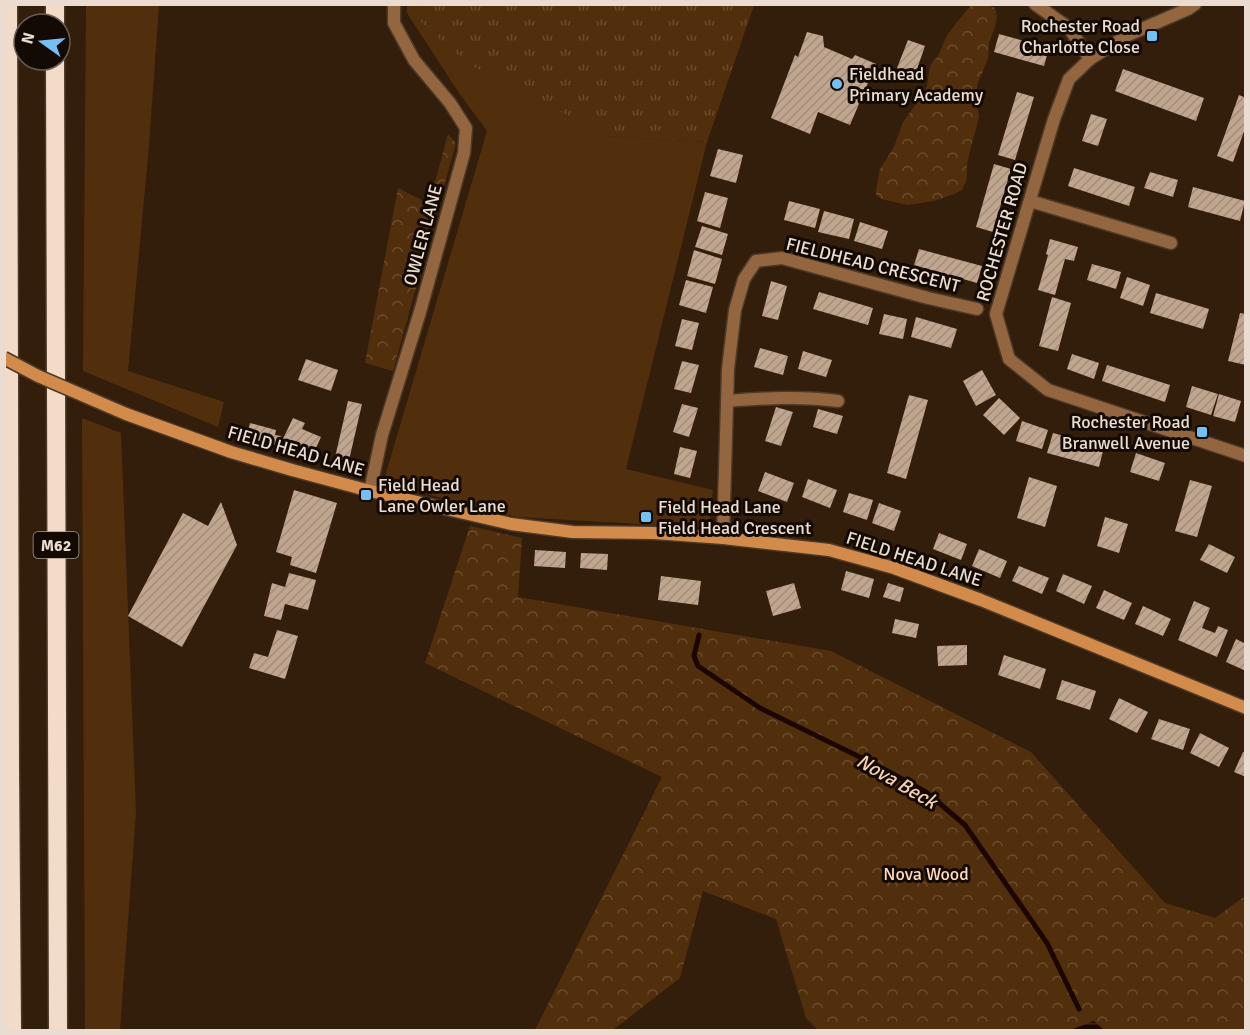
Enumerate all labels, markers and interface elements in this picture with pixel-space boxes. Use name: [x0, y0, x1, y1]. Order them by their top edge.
north arrow: [12, 12, 72, 72]
place label: Rochester Road Charlotte Close: [1021, 15, 1140, 58]
marker: Rochester Road Charlotte Close: [1145, 29, 1159, 43]
text: N: [17, 30, 40, 46]
place label: Fieldhead Primary Academy: [849, 63, 984, 106]
marker: Fieldhead Primary Academy: [830, 77, 844, 91]
street label: ROCHESTER ROAD: [972, 160, 1032, 304]
street label: OWLER LANE: [399, 182, 447, 288]
street label: FIELDHEAD CRESCENT: [784, 233, 962, 297]
place label: Rochester Road Branwell Avenue: [1062, 411, 1190, 454]
street label: FIELD HEAD LANE: [225, 421, 367, 481]
marker: Rochester Road Branwell Avenue: [1195, 425, 1209, 439]
place label: Field Head Lane Owler Lane: [378, 474, 506, 517]
marker: Field Head Lane Owler Lane: [359, 488, 373, 502]
place label: Field Head Lane Field Head Crescent: [658, 496, 811, 539]
marker: Field Head Lane Field Head Crescent: [639, 510, 653, 524]
street label: FIELD HEAD LANE: [843, 527, 985, 591]
road number: M62: [34, 532, 78, 558]
water label: Nova Beck: [852, 748, 943, 815]
park label: Nova Wood: [883, 863, 969, 885]

